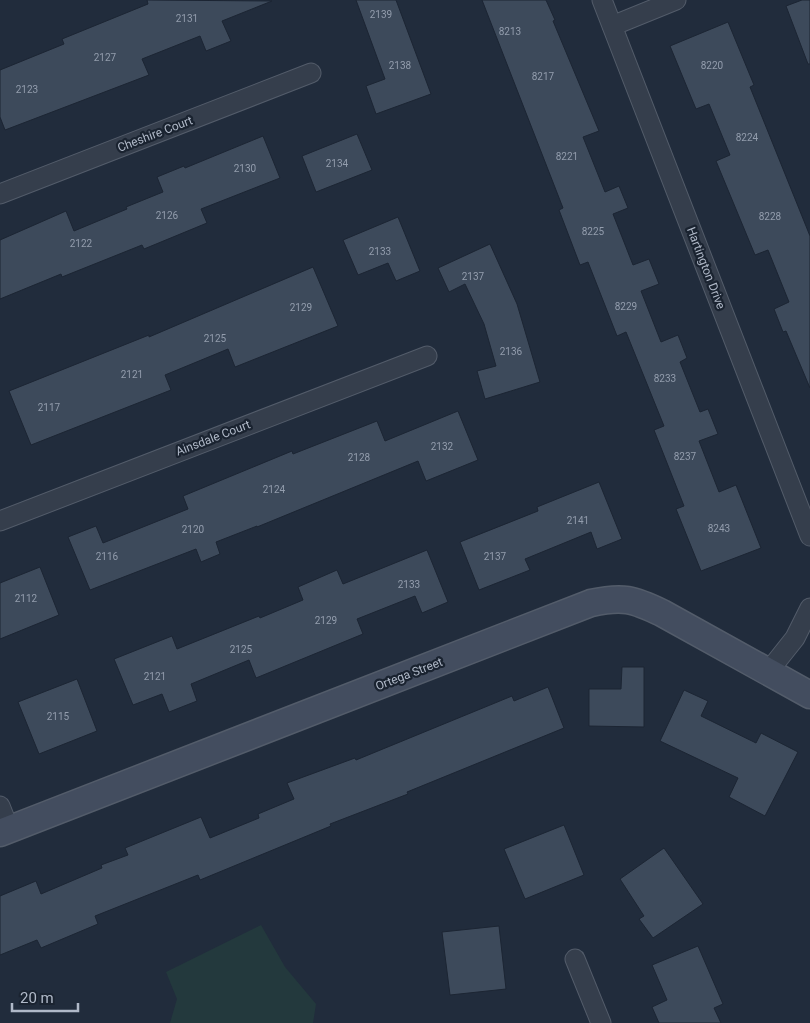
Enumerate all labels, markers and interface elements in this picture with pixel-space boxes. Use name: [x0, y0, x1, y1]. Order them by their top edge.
house number: 2139: [370, 9, 392, 20]
house number: 2131: [176, 13, 198, 24]
house number: 8213: [499, 26, 521, 37]
house number: 2127: [94, 52, 117, 63]
house number: 2138: [389, 60, 412, 71]
house number: 8220: [701, 60, 724, 71]
house number: 8217: [532, 71, 555, 82]
house number: 2123: [16, 84, 38, 95]
street label: Cheshire Court: [115, 113, 195, 155]
house number: 8224: [736, 132, 759, 143]
house number: 8221: [556, 151, 578, 162]
house number: 2134: [326, 158, 349, 169]
house number: 2130: [234, 163, 257, 174]
house number: 2126: [156, 210, 179, 221]
house number: 8228: [759, 211, 782, 222]
street label: Hartington Drive: [684, 225, 728, 311]
house number: 8225: [582, 226, 605, 237]
house number: 2122: [70, 238, 93, 249]
house number: 2133: [369, 246, 391, 257]
house number: 2137: [462, 271, 485, 282]
house number: 8229: [615, 301, 637, 312]
house number: 2129: [290, 302, 312, 313]
house number: 2125: [204, 333, 227, 344]
house number: 2136: [500, 346, 523, 357]
house number: 2121: [121, 369, 143, 380]
house number: 8233: [654, 373, 676, 384]
house number: 2117: [38, 402, 61, 413]
street label: Ainsdale Court: [174, 417, 252, 459]
house number: 2132: [431, 441, 454, 452]
house number: 8237: [674, 451, 697, 462]
house number: 2128: [348, 452, 371, 463]
house number: 2124: [263, 484, 286, 495]
house number: 2141: [567, 515, 589, 526]
house number: 8243: [708, 523, 730, 534]
house number: 2120: [182, 524, 205, 535]
house number: 2116: [96, 551, 119, 562]
house number: 2137: [484, 551, 507, 562]
house number: 2133: [398, 579, 420, 590]
house number: 2112: [15, 593, 38, 604]
house number: 2129: [315, 615, 337, 626]
house number: 2125: [230, 644, 253, 655]
street label: Ortega Street: [373, 655, 445, 693]
house number: 2121: [144, 671, 166, 682]
house number: 2115: [47, 711, 70, 722]
scale bar: [12, 980, 79, 1012]
text: 20 m: [20, 989, 54, 1007]

